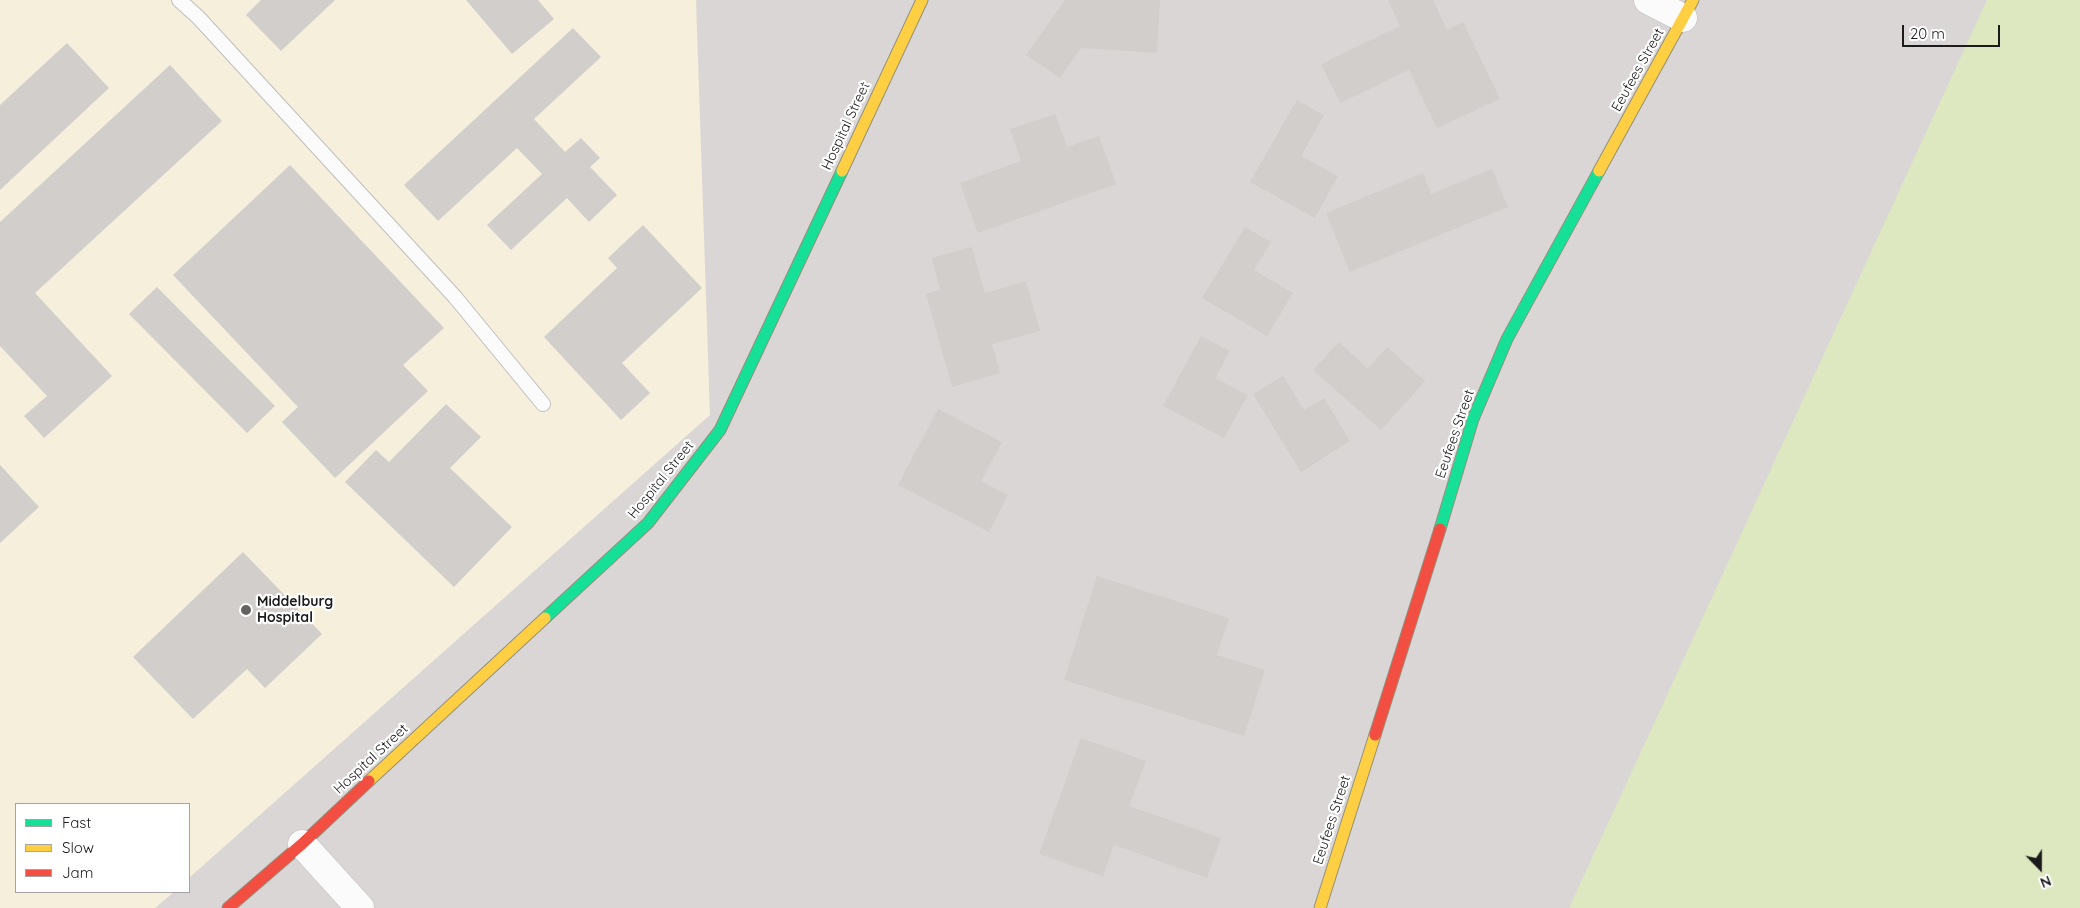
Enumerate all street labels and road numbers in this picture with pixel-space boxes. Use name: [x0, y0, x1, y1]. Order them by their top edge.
street label: Eeufees Street: [1608, 25, 1668, 115]
street label: Hospital Street: [818, 79, 874, 173]
street label: Eeufees Street: [1432, 387, 1478, 481]
street label: Hospital Street: [625, 438, 697, 522]
street label: Hospital Street: [330, 720, 412, 798]
street label: Eeufees Street: [1310, 773, 1354, 867]

